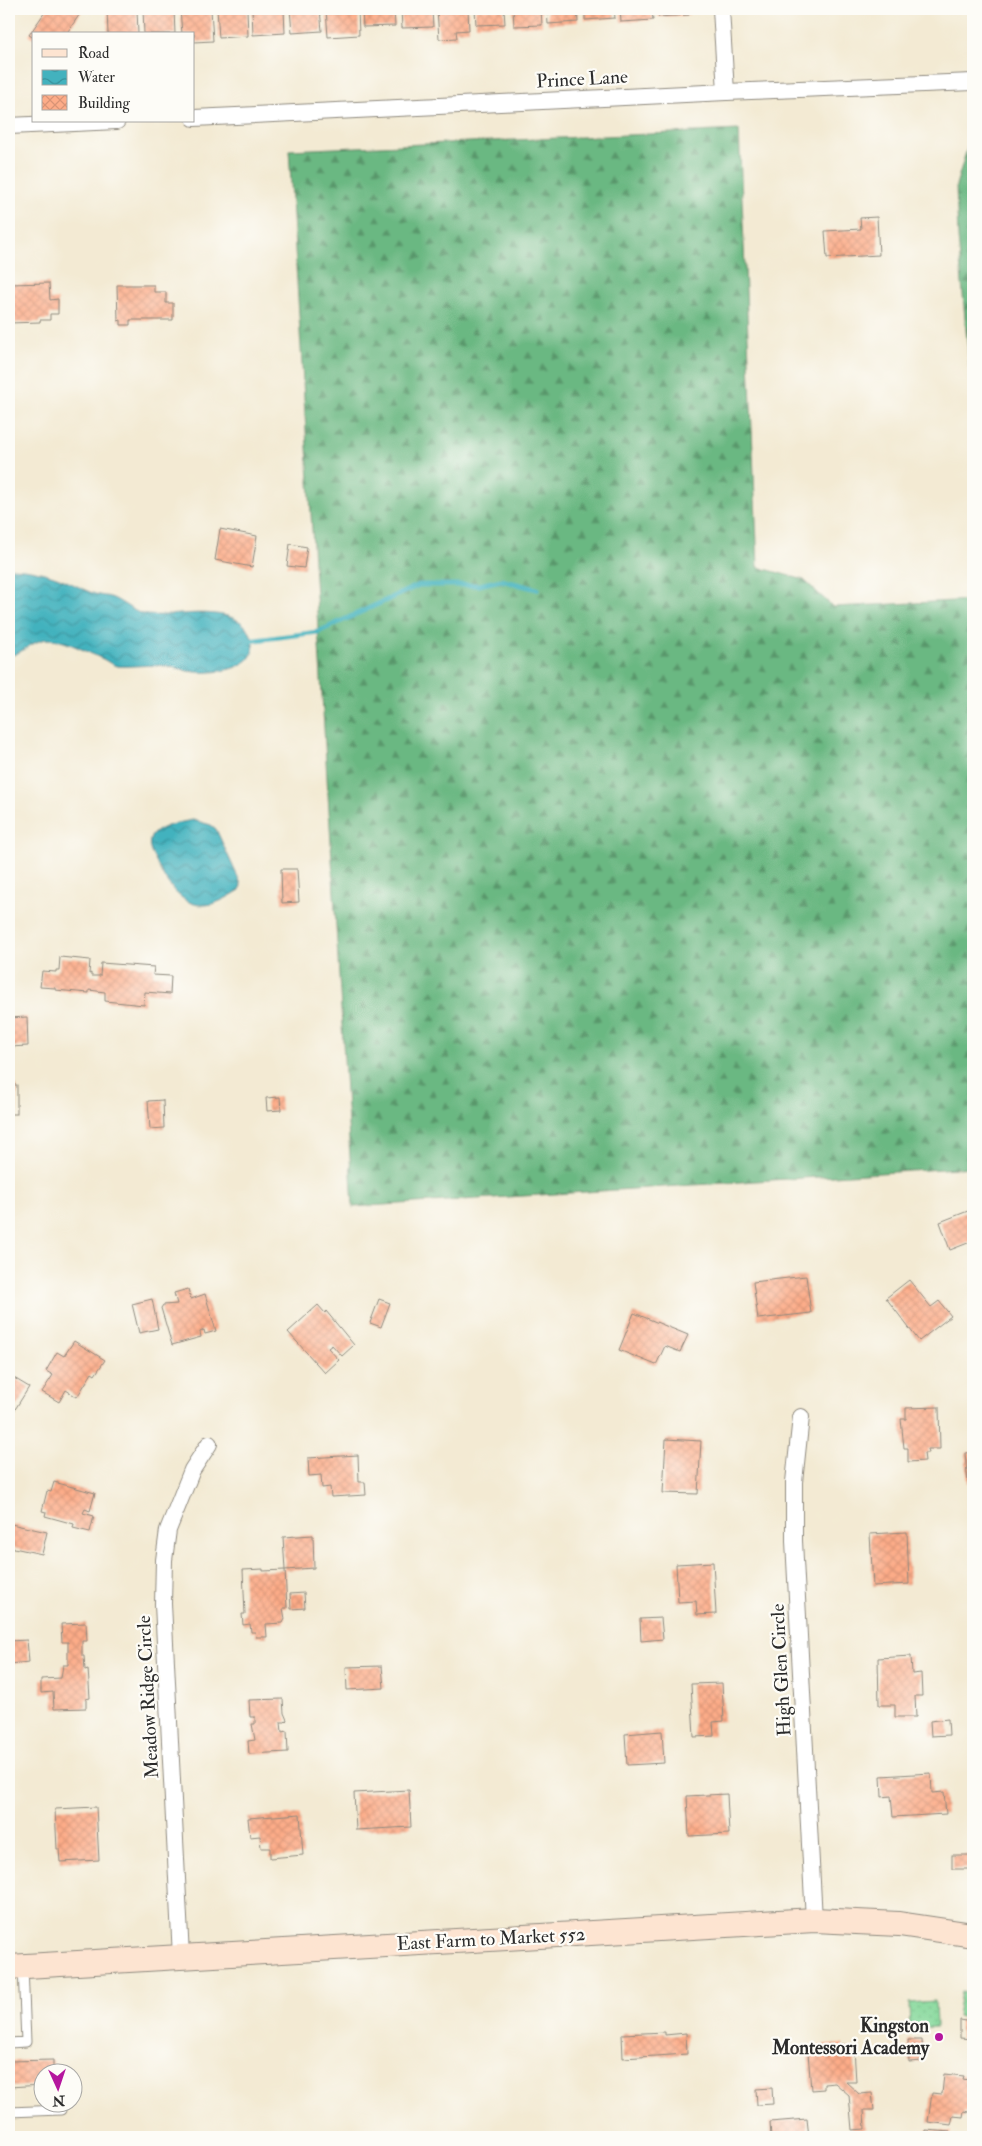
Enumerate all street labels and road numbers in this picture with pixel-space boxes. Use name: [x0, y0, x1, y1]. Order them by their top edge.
street label: Prince Lane: [536, 65, 628, 93]
street label: High Glen Circle: [766, 1603, 796, 1737]
street label: Meadow Ridge Circle: [132, 1615, 164, 1779]
street label: East Farm to Market 552: [396, 1922, 586, 1956]

